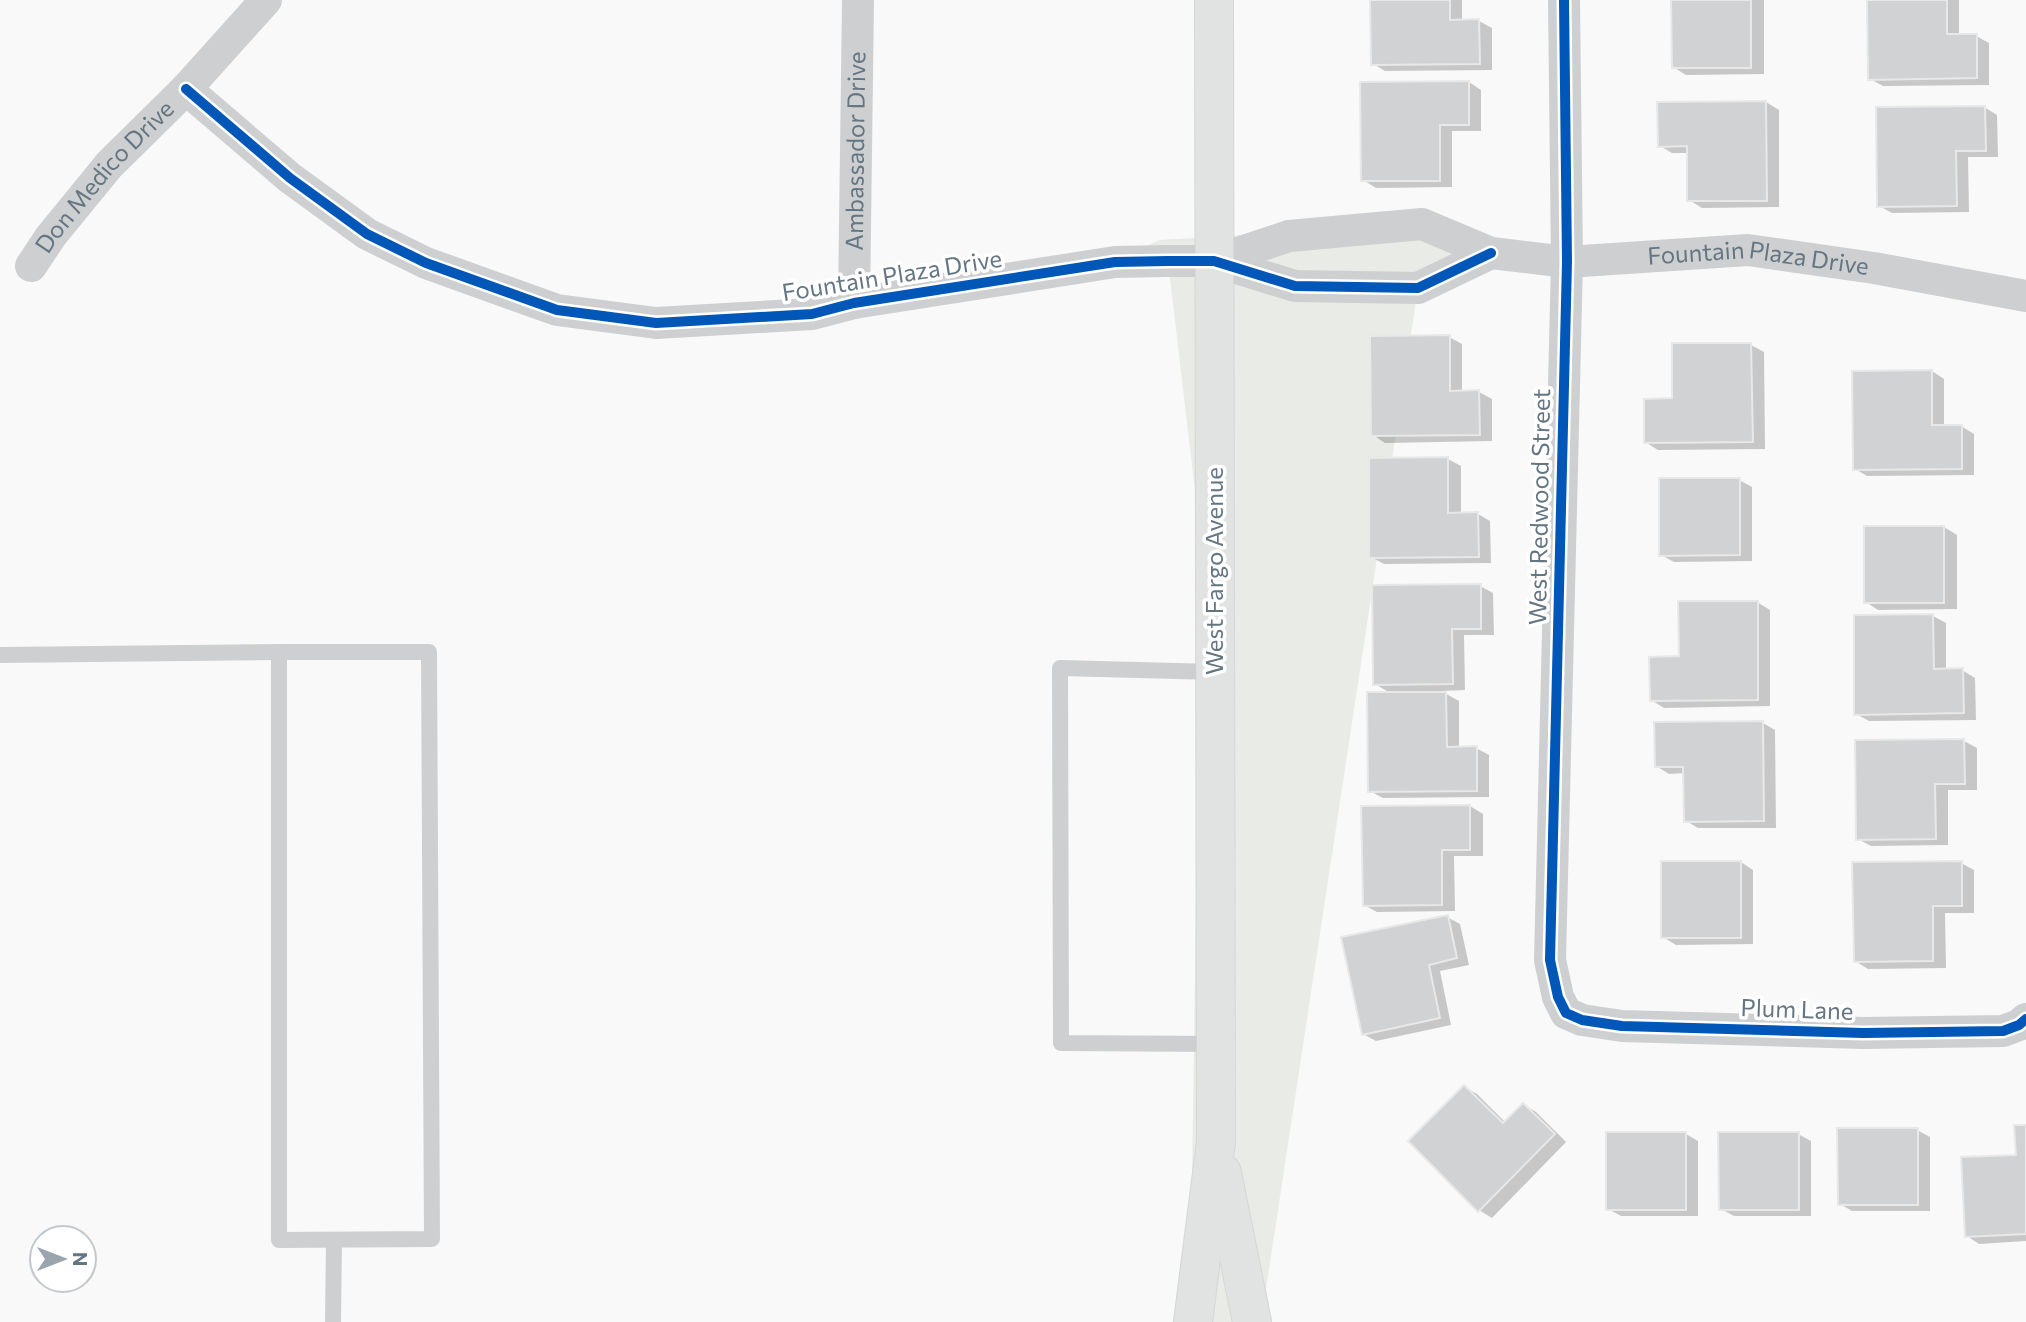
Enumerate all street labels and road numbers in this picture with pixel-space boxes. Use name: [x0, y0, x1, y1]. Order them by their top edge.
street label: Ambassador Drive: [839, 51, 870, 251]
street label: Don Medico Drive: [28, 93, 179, 258]
street label: Fountain Plaza Drive: [1647, 234, 1871, 280]
street label: Fountain Plaza Drive: [780, 243, 1004, 306]
street label: West Redwood Street: [1522, 388, 1555, 625]
street label: West Fargo Avenue: [1199, 467, 1228, 675]
street label: Plum Lane: [1740, 992, 1854, 1025]

